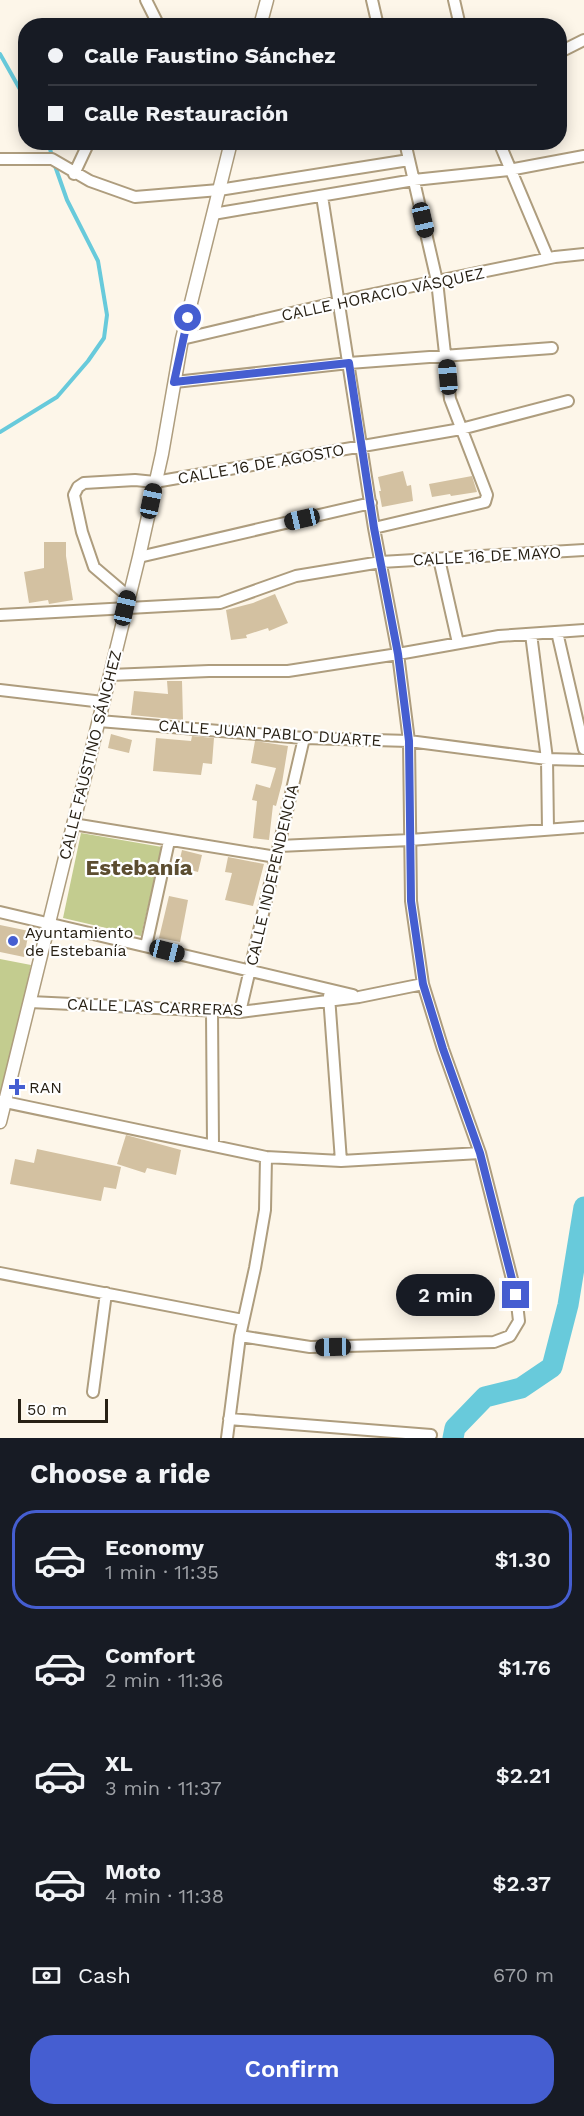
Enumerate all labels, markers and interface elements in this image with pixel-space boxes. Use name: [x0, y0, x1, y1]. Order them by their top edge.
text: Calle Faustino Sánchez: [84, 43, 336, 68]
text: Calle Restauración: [84, 101, 288, 126]
car: [410, 200, 436, 240]
street label: CALLE HORACIO VÁSQUEZ: [280, 263, 486, 325]
route start: [174, 304, 201, 331]
car: [437, 358, 459, 396]
street label: CALLE 16 DE AGOSTO: [176, 440, 346, 488]
car: [138, 482, 164, 520]
car: [282, 506, 322, 532]
street label: CALLE 16 DE MAYO: [412, 543, 562, 569]
car: [112, 588, 138, 628]
street label: CALLE FAUSTINO SÁNCHEZ: [55, 648, 125, 862]
street label: CALLE JUAN PABLO DUARTE: [158, 716, 382, 750]
street label: CALLE INDEPENDENCIA: [242, 782, 302, 968]
district label: Estebanía: [85, 855, 193, 880]
place label: Ayuntamiento de Estebanía: [25, 923, 133, 960]
marker: Ayuntamiento de Estebanía: [6, 934, 20, 948]
car: [147, 938, 187, 964]
street label: CALLE LAS CARRERAS: [67, 994, 243, 1020]
place label: RAN: [29, 1078, 62, 1097]
marker: RAN: [10, 1080, 24, 1094]
callout: 2 min: [396, 1274, 495, 1316]
route end: [502, 1281, 529, 1308]
text: 2 min: [418, 1283, 473, 1307]
car: [315, 1338, 351, 1356]
scale bar: [18, 1396, 108, 1424]
text: 50 m: [27, 1400, 67, 1419]
text: Choose a ride: [30, 1458, 210, 1490]
icon: car: [33, 1533, 87, 1587]
text: Economy: [105, 1535, 204, 1560]
text: $1.30: [495, 1547, 551, 1572]
text: 1 min · 11:35: [105, 1560, 219, 1584]
icon: car: [33, 1641, 87, 1695]
text: Comfort: [105, 1643, 195, 1668]
text: $1.76: [498, 1655, 551, 1680]
text: 2 min · 11:36: [105, 1668, 223, 1692]
icon: car: [33, 1749, 87, 1803]
text: XL: [105, 1751, 133, 1776]
text: $2.21: [496, 1763, 551, 1788]
text: 3 min · 11:37: [105, 1776, 222, 1800]
icon: car: [33, 1857, 87, 1911]
text: Moto: [105, 1859, 161, 1884]
text: $2.37: [493, 1871, 551, 1896]
text: 4 min · 11:38: [105, 1884, 224, 1908]
icon: cash: [30, 1959, 63, 1992]
text: Cash: [78, 1963, 131, 1988]
text: 670 m: [493, 1963, 554, 1987]
button: Confirm: [30, 2035, 554, 2104]

